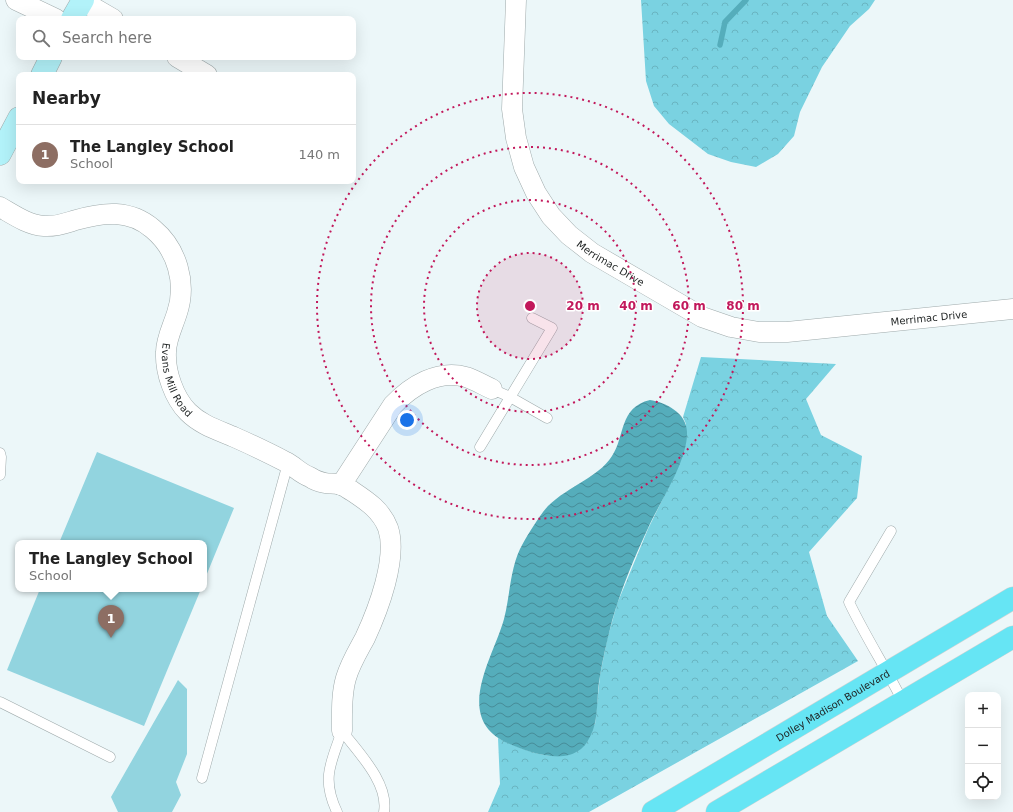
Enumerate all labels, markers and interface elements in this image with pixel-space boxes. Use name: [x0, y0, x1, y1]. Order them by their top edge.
search box: [16, 16, 356, 60]
icon: search: [30, 27, 52, 49]
text: Search here: [62, 29, 152, 47]
text: Nearby: [32, 88, 101, 108]
text: The Langley School: [70, 138, 234, 156]
text: 1: [40, 147, 50, 162]
text: 140 m: [298, 147, 340, 162]
text: School: [70, 156, 113, 171]
street label: Merrimac Drive: [575, 238, 646, 288]
centre of rings: [523, 299, 537, 313]
text: 20 m: [566, 299, 600, 313]
text: 40 m: [619, 299, 653, 313]
text: 60 m: [672, 299, 706, 313]
text: 80 m: [726, 299, 760, 313]
street label: Merrimac Drive: [890, 308, 968, 327]
street label: Evans Mill Road: [160, 342, 195, 419]
your location: [397, 410, 417, 430]
popup: [15, 540, 207, 592]
text: The Langley School: [29, 550, 193, 568]
text: School: [29, 568, 72, 583]
pin: 1: [98, 605, 124, 638]
street label: Dolley Madison Boulevard: [774, 667, 891, 743]
map controls: [965, 692, 1001, 800]
button: +: [965, 692, 1001, 728]
button: −: [965, 728, 1001, 764]
button: locate: [965, 764, 1001, 800]

